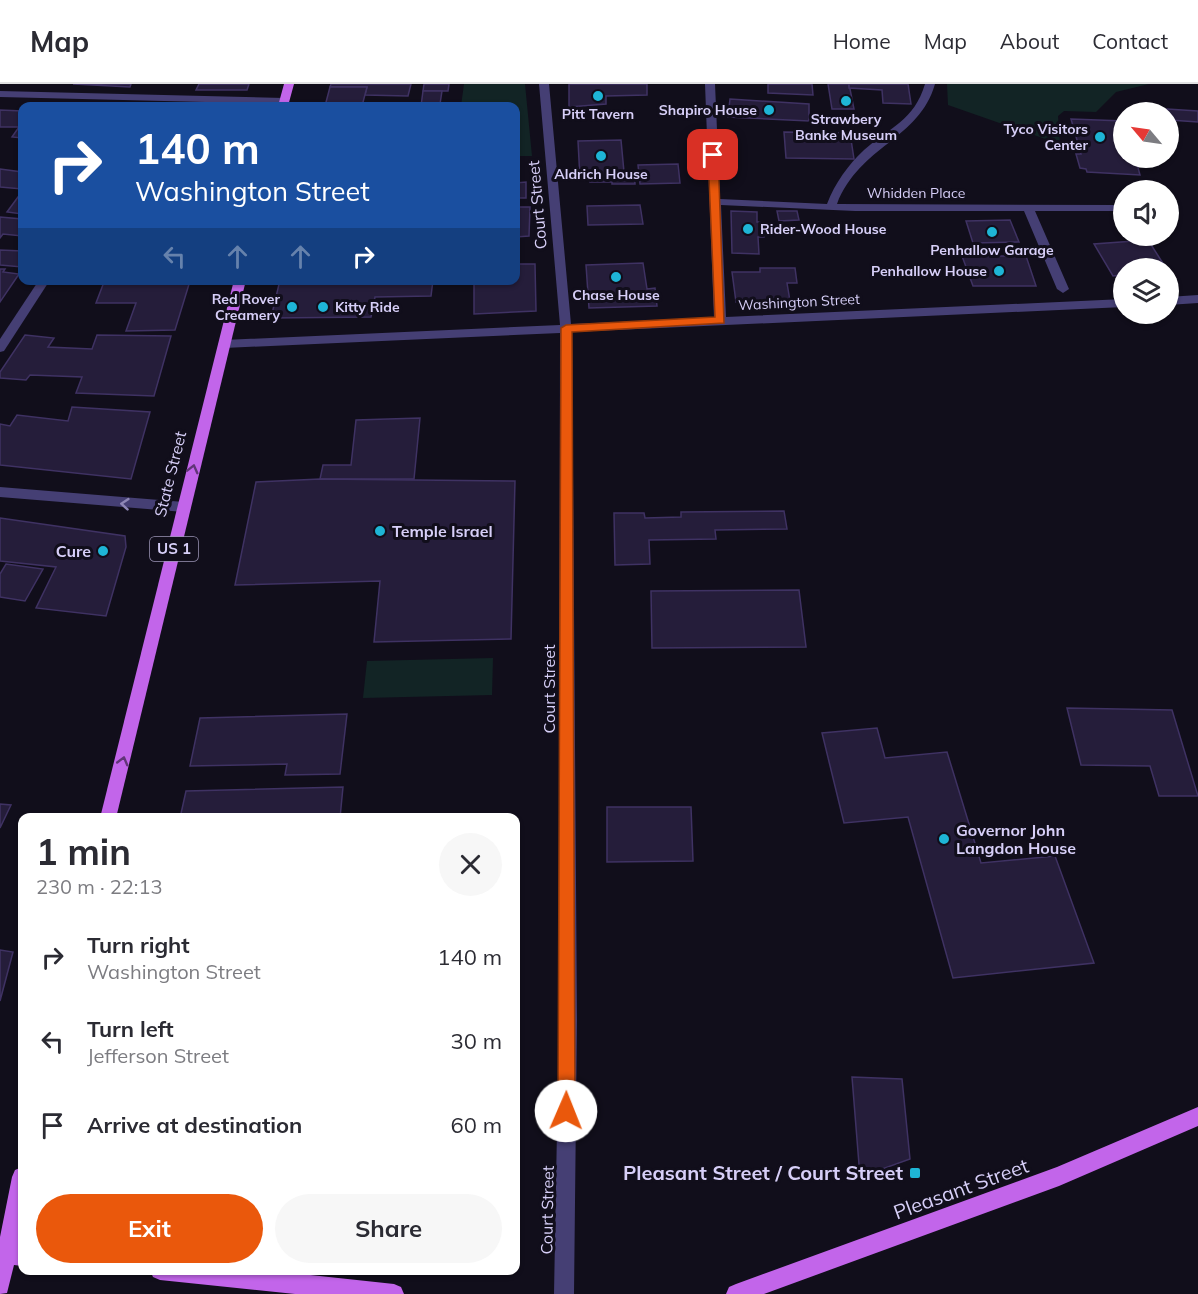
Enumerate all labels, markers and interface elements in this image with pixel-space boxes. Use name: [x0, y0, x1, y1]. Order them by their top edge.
text: Map: [30, 24, 89, 59]
text: Home: [833, 28, 891, 54]
text: Map: [924, 28, 967, 54]
text: About: [1000, 28, 1059, 54]
text: Contact: [1092, 28, 1168, 54]
marker: Pitt Tavern: [591, 89, 605, 103]
marker: Strawbery Banke Museum: [839, 94, 853, 108]
place label: Shapiro House: [659, 101, 757, 119]
north arrow: [1113, 102, 1179, 168]
map controls: [1113, 102, 1179, 324]
marker: Shapiro House: [762, 103, 776, 117]
place label: Pitt Tavern: [562, 105, 634, 123]
place label: Strawbery Banke Museum: [795, 110, 897, 144]
place label: Tyco Visitors Center: [1003, 120, 1088, 154]
text: 140 m: [135, 122, 260, 175]
icon: right: [36, 126, 114, 204]
pin: [687, 129, 738, 180]
marker: Tyco Visitors Center: [1093, 130, 1107, 144]
icon: arrive: [696, 138, 729, 171]
marker: Aldrich House: [594, 149, 608, 163]
street label: Court Street: [523, 159, 551, 250]
place label: Aldrich House: [554, 165, 648, 183]
text: Washington Street: [135, 174, 370, 208]
button: sound: [1113, 180, 1179, 246]
street label: Whidden Place: [867, 184, 965, 202]
place label: Rider-Wood House: [760, 220, 887, 238]
marker: Rider-Wood House: [741, 222, 755, 236]
marker: Penhallow Garage: [985, 225, 999, 239]
icon: left: [158, 240, 191, 273]
icon: ahead: [221, 240, 254, 273]
icon: ahead: [284, 240, 317, 273]
icon: right: [347, 240, 380, 273]
place label: Penhallow Garage: [930, 241, 1054, 259]
button: layers: [1113, 258, 1179, 324]
place label: Penhallow House: [871, 262, 987, 280]
marker: Penhallow House: [992, 264, 1006, 278]
marker: Chase House: [609, 270, 623, 284]
place label: Chase House: [572, 286, 660, 304]
place label: Red Rover Creamery: [212, 290, 280, 324]
street label: Washington Street: [738, 290, 860, 314]
place label: Kitty Ride: [335, 298, 400, 316]
marker: Red Rover Creamery: [285, 300, 299, 314]
marker: Kitty Ride: [316, 300, 330, 314]
street label: State Street: [150, 429, 190, 519]
one-way arrow: [185, 464, 198, 474]
one-way arrow: [121, 498, 130, 511]
place label: Temple Israel: [392, 521, 493, 541]
marker: Temple Israel: [373, 524, 387, 538]
road number: US 1: [150, 537, 198, 561]
place label: Cure: [56, 541, 91, 561]
marker: Cure: [96, 544, 110, 558]
street label: Court Street: [539, 644, 559, 734]
one-way arrow: [115, 756, 128, 766]
place label: Governor John Langdon House: [956, 820, 1076, 858]
text: 1 min: [36, 829, 131, 874]
marker: Governor John Langdon House: [937, 832, 951, 846]
button: close: [439, 833, 502, 896]
text: 230 m · 22:13: [36, 874, 162, 899]
text: Turn right: [87, 931, 190, 959]
icon: right: [36, 941, 69, 974]
text: 140 m: [437, 943, 502, 971]
text: Washington Street: [87, 959, 261, 984]
text: Turn left: [87, 1015, 174, 1043]
icon: left: [36, 1025, 69, 1058]
text: 30 m: [451, 1027, 502, 1055]
text: Jefferson Street: [87, 1043, 229, 1068]
position arrow: [534, 1079, 598, 1143]
icon: arrive: [36, 1109, 69, 1142]
text: Arrive at destination: [87, 1111, 302, 1139]
text: 60 m: [451, 1111, 502, 1139]
street label: Pleasant Street: [890, 1153, 1032, 1225]
place label: Pleasant Street / Court Street: [623, 1160, 903, 1185]
street label: Court Street: [536, 1165, 558, 1255]
marker: Pleasant Street / Court Street: [908, 1166, 922, 1180]
button: Exit: [36, 1194, 263, 1263]
button: Share: [275, 1194, 502, 1263]

